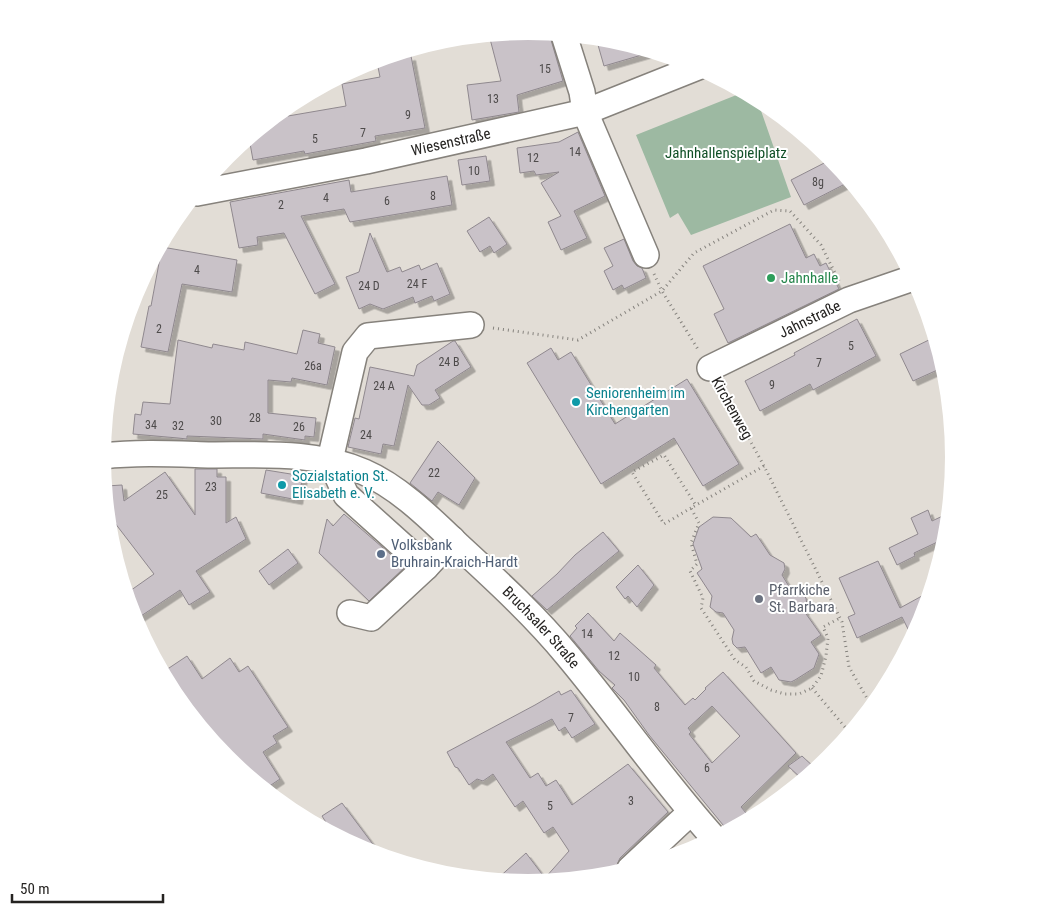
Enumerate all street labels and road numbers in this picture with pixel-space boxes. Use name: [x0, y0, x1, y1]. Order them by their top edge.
street label: Wiesenstraße: [410, 124, 492, 160]
street label: Jahnstraße: [776, 297, 844, 342]
street label: Kirchenweg: [707, 374, 757, 442]
street label: Bruchsaler Straße: [499, 583, 583, 672]

